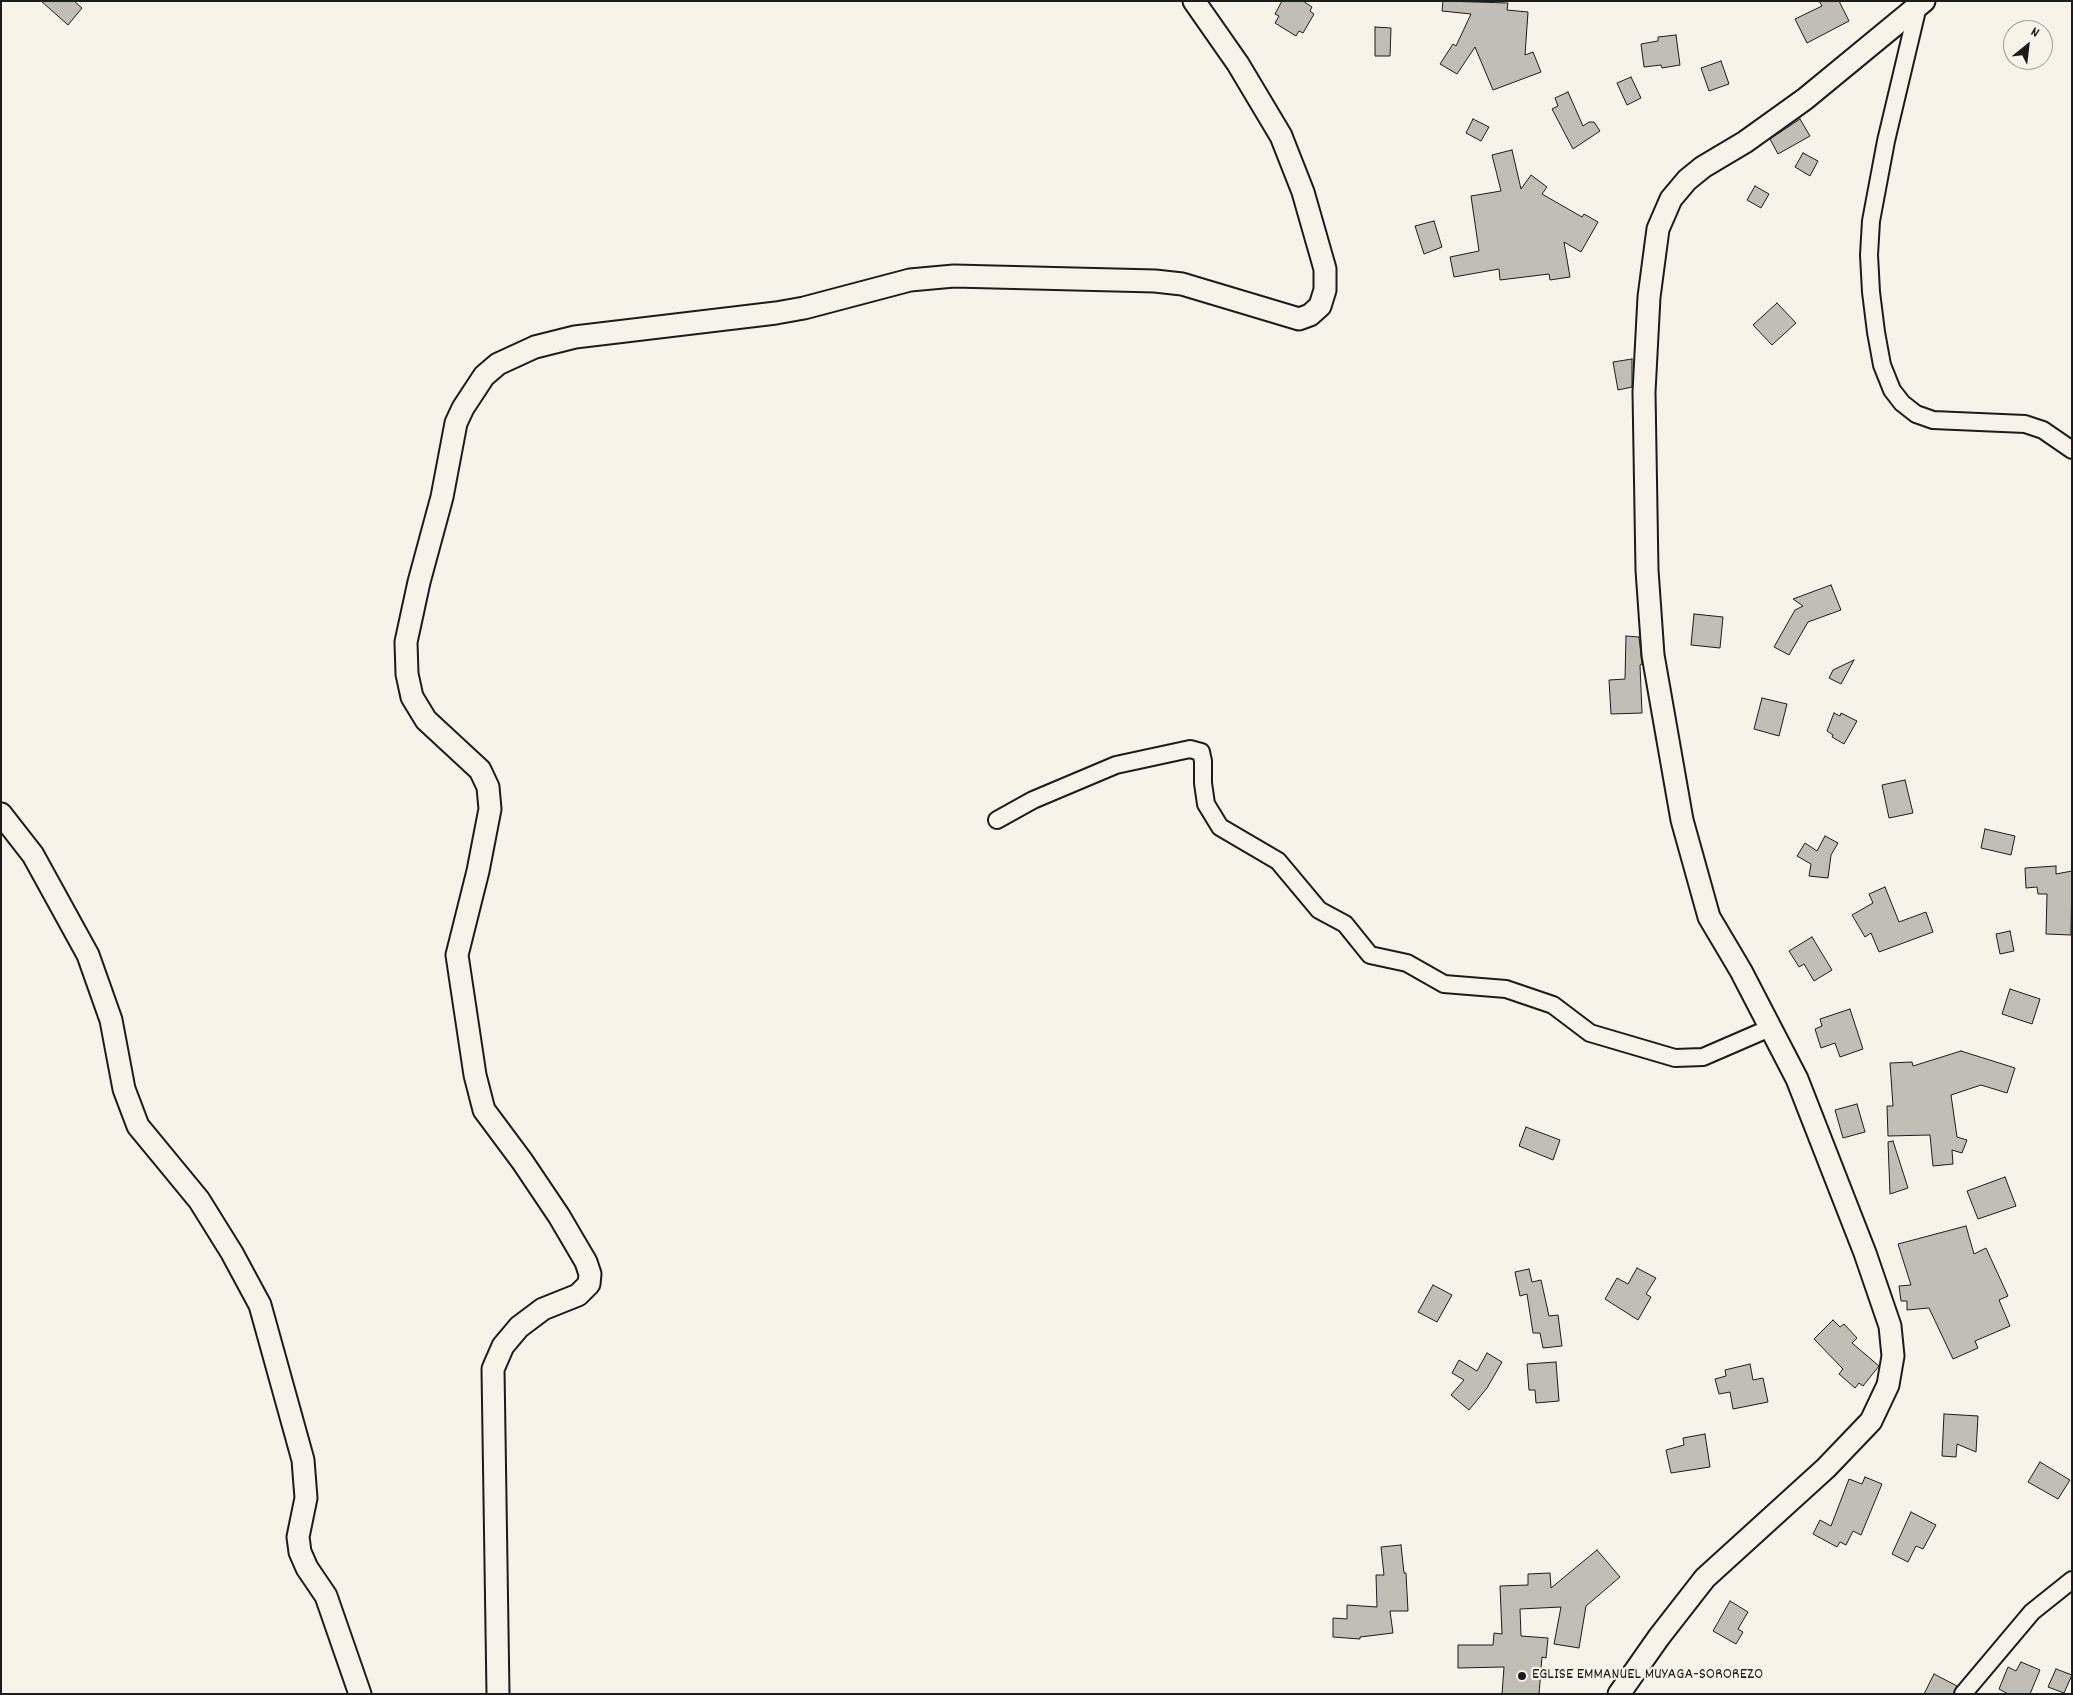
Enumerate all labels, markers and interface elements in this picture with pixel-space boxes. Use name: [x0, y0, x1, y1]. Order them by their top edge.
north arrow: [2003, 20, 2053, 70]
text: N: [2027, 22, 2043, 43]
place label: EGLISE EMMANUEL MUYAGA-SOROREZO: [1532, 1666, 1763, 1686]
marker: EGLISE EMMANUEL MUYAGA-SOROREZO: [1516, 1670, 1528, 1682]

